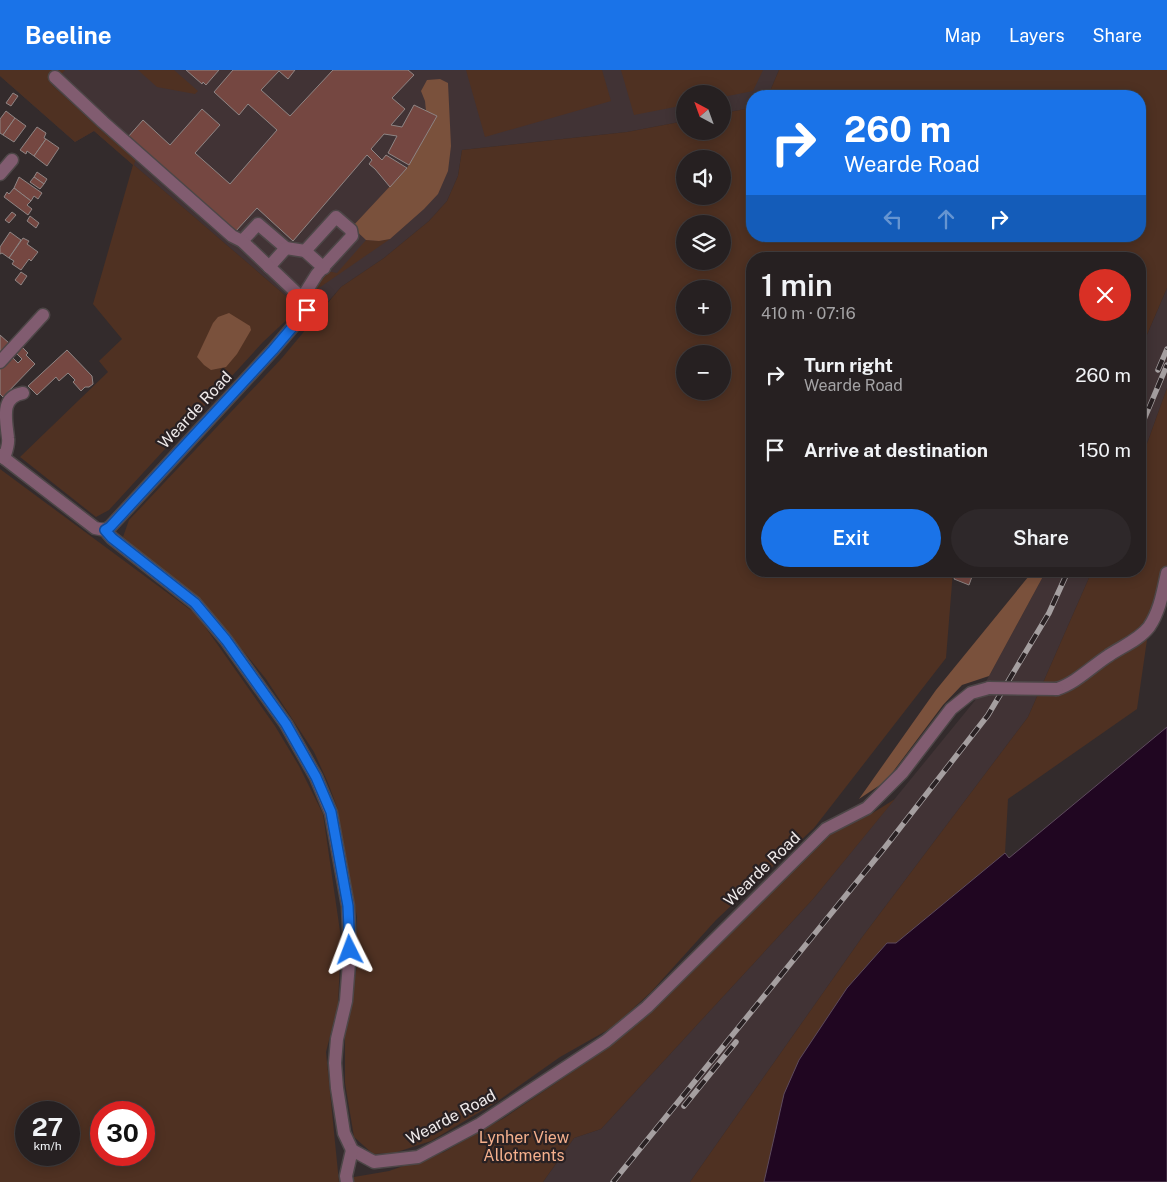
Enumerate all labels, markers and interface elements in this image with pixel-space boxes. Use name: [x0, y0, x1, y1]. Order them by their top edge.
text: Beeline: [25, 21, 112, 49]
text: Map: [945, 25, 981, 46]
text: Layers: [1009, 25, 1065, 46]
text: Share: [1093, 25, 1142, 46]
north arrow: [676, 85, 731, 140]
map controls: [676, 85, 731, 400]
text: 260 m: [844, 109, 951, 150]
icon: right: [761, 110, 826, 175]
button: sound: [676, 150, 731, 205]
text: Wearde Road: [844, 151, 980, 177]
icon: left: [879, 205, 907, 233]
icon: ahead: [932, 205, 960, 233]
icon: right: [985, 205, 1013, 233]
button: layers: [676, 215, 731, 270]
text: 1 min: [761, 267, 832, 303]
button: close: [1079, 269, 1131, 321]
button: +: [676, 280, 731, 335]
pin: [286, 289, 328, 331]
icon: arrive: [293, 296, 321, 324]
text: 410 m · 07:16: [761, 304, 856, 323]
button: −: [676, 345, 731, 400]
text: Turn right: [804, 354, 893, 376]
icon: right: [761, 361, 789, 389]
text: 260 m: [1075, 364, 1131, 386]
street label: Wearde Road: [154, 367, 236, 453]
text: Wearde Road: [804, 376, 903, 395]
icon: arrive: [761, 436, 789, 464]
text: Arrive at destination: [804, 439, 988, 461]
text: 150 m: [1078, 439, 1131, 461]
button: Exit: [761, 509, 941, 567]
button: Share: [951, 509, 1131, 567]
street label: Wearde Road: [720, 828, 804, 910]
position arrow: [323, 923, 375, 975]
street label: Wearde Road: [403, 1085, 499, 1149]
speed limit sign: 30: [90, 1101, 155, 1166]
text: 27: [32, 1112, 63, 1142]
park label: Lynher View Allotments: [479, 1128, 570, 1165]
text: km/h: [33, 1139, 62, 1153]

